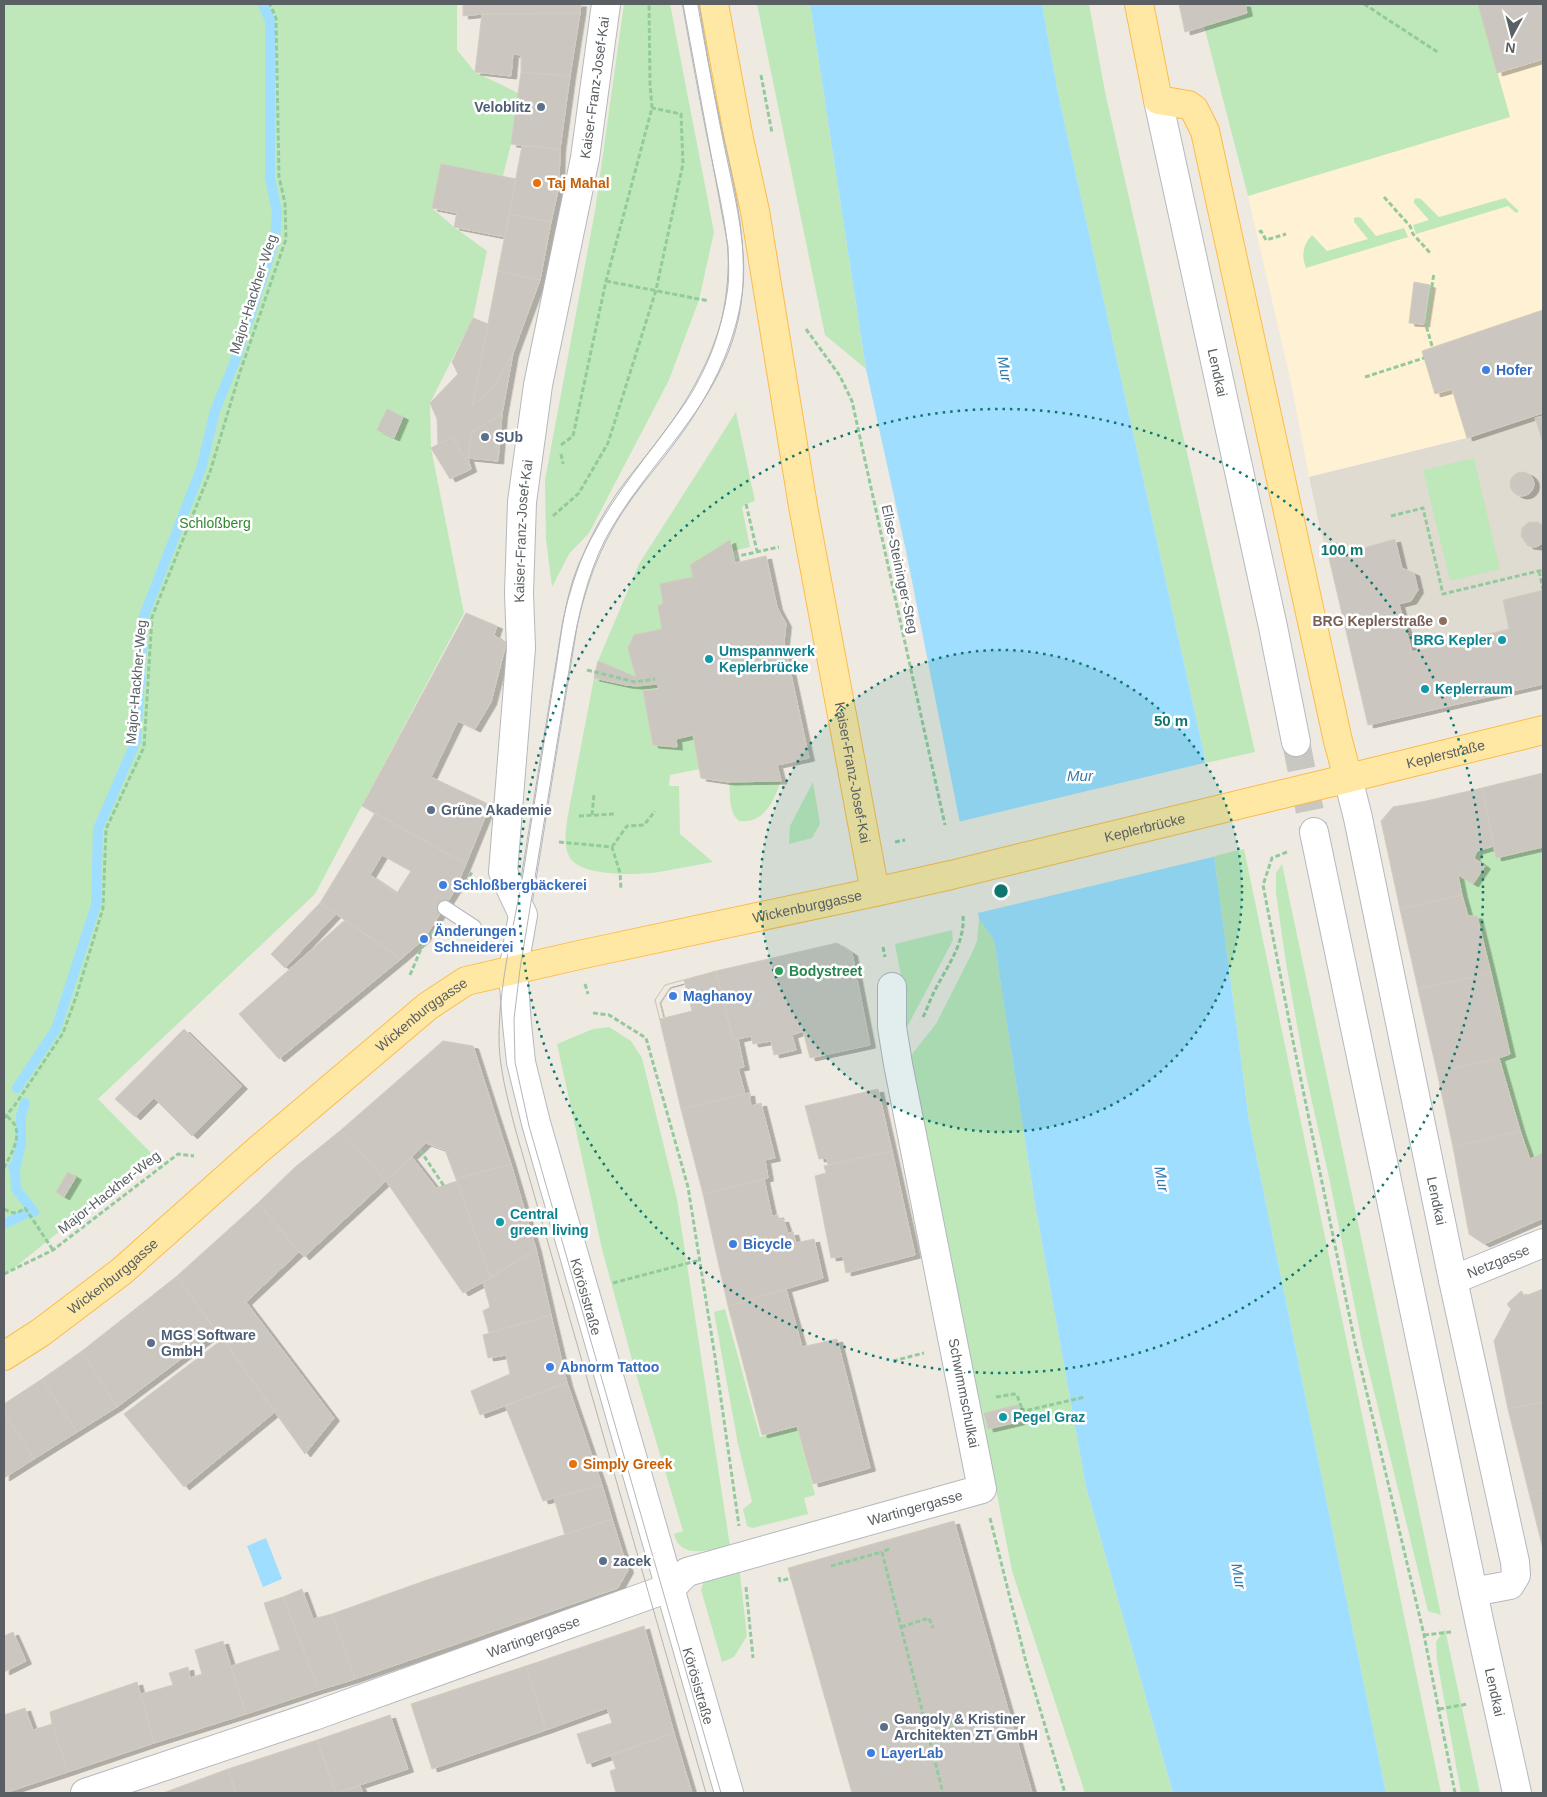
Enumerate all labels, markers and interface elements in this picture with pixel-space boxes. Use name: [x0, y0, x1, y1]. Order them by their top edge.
north arrow: [1487, 10, 1537, 60]
street label: Kaiser-Franz-Josef-Kai: [577, 16, 612, 160]
text: N: [1504, 39, 1516, 56]
place label: Veloblitz: [474, 99, 531, 115]
marker: Veloblitz: [535, 101, 547, 113]
place label: Taj Mahal: [547, 175, 610, 191]
marker: Taj Mahal: [531, 177, 543, 189]
street label: Major-Hackher-Weg: [226, 232, 280, 356]
street label: Lendkai: [1204, 347, 1231, 398]
water label: Mur: [994, 355, 1016, 384]
place label: Hofer: [1496, 362, 1533, 378]
marker: Hofer: [1480, 364, 1492, 376]
place label: SUb: [495, 429, 523, 445]
marker: SUb: [479, 431, 491, 443]
street label: Kaiser-Franz-Josef-Kai: [511, 459, 536, 603]
street label: Elise-Steininger-Steg: [879, 503, 921, 635]
park label: Schloßberg: [179, 515, 251, 531]
text: 100 m: [1321, 541, 1363, 558]
place label: BRG Keplerstraße: [1312, 613, 1433, 629]
marker: BRG Keplerstraße: [1437, 615, 1449, 627]
street label: Major-Hackher-Weg: [123, 619, 149, 745]
place label: BRG Kepler: [1413, 632, 1493, 648]
marker: BRG Kepler: [1496, 634, 1508, 646]
place label: Umspannwerk Keplerbrücke: [719, 643, 815, 675]
marker: Umspannwerk Keplerbrücke: [703, 653, 715, 665]
place label: Keplerraum: [1435, 681, 1513, 697]
marker: Keplerraum: [1419, 683, 1431, 695]
street label: Kaiser-Franz-Josef-Kai: [832, 701, 874, 844]
text: 50 m: [1154, 712, 1188, 729]
street label: Keplerstraße: [1405, 737, 1487, 772]
water label: Mur: [1067, 767, 1094, 784]
place label: Grüne Akademie: [441, 802, 552, 818]
marker: Grüne Akademie: [425, 804, 437, 816]
street label: Keplerbrücke: [1103, 810, 1187, 845]
place label: Schloßbergbäckerei: [453, 877, 587, 893]
marker: Schloßbergbäckerei: [437, 879, 449, 891]
centre of rings: [992, 882, 1010, 900]
street label: Wickenburggasse: [751, 887, 863, 926]
place label: Änderungen Schneiderei: [434, 923, 516, 955]
marker: Änderungen Schneiderei: [418, 933, 430, 945]
place label: Bodystreet: [789, 963, 862, 979]
marker: Bodystreet: [773, 965, 785, 977]
street label: Wickenburggasse: [372, 974, 470, 1055]
place label: Maghanoy: [683, 988, 752, 1004]
marker: Maghanoy: [667, 990, 679, 1002]
street label: Major-Hackher-Weg: [55, 1147, 163, 1237]
water label: Mur: [1151, 1165, 1173, 1194]
street label: Lendkai: [1424, 1175, 1449, 1226]
place label: Central green living: [510, 1206, 589, 1238]
marker: Central green living: [494, 1216, 506, 1228]
street label: Wickenburggasse: [64, 1235, 161, 1317]
place label: Bicycle: [743, 1236, 792, 1252]
marker: Bicycle: [727, 1238, 739, 1250]
street label: Netzgasse: [1465, 1241, 1532, 1281]
street label: Körösistraße: [567, 1256, 605, 1337]
place label: MGS Software GmbH: [161, 1327, 256, 1359]
marker: MGS Software GmbH: [145, 1337, 157, 1349]
street label: Schwimmschulkai: [946, 1337, 982, 1449]
place label: Abnorm Tattoo: [560, 1359, 659, 1375]
marker: Abnorm Tattoo: [544, 1361, 556, 1373]
place label: Pegel Graz: [1013, 1409, 1085, 1425]
marker: Pegel Graz: [997, 1411, 1009, 1423]
place label: Simply Greek: [583, 1456, 673, 1472]
marker: Simply Greek: [567, 1458, 579, 1470]
street label: Wartingergasse: [866, 1487, 964, 1529]
place label: zacek: [613, 1553, 651, 1569]
marker: zacek: [597, 1555, 609, 1567]
water label: Mur: [1228, 1562, 1250, 1591]
street label: Wartingergasse: [485, 1613, 582, 1661]
street label: Körösistraße: [679, 1646, 717, 1727]
street label: Lendkai: [1482, 1667, 1508, 1718]
place label: Gangoly & Kristiner Architekten ZT GmbH: [894, 1711, 1038, 1743]
marker: Gangoly & Kristiner Architekten ZT GmbH: [878, 1721, 890, 1733]
place label: LayerLab: [881, 1745, 943, 1761]
marker: LayerLab: [865, 1747, 877, 1759]

